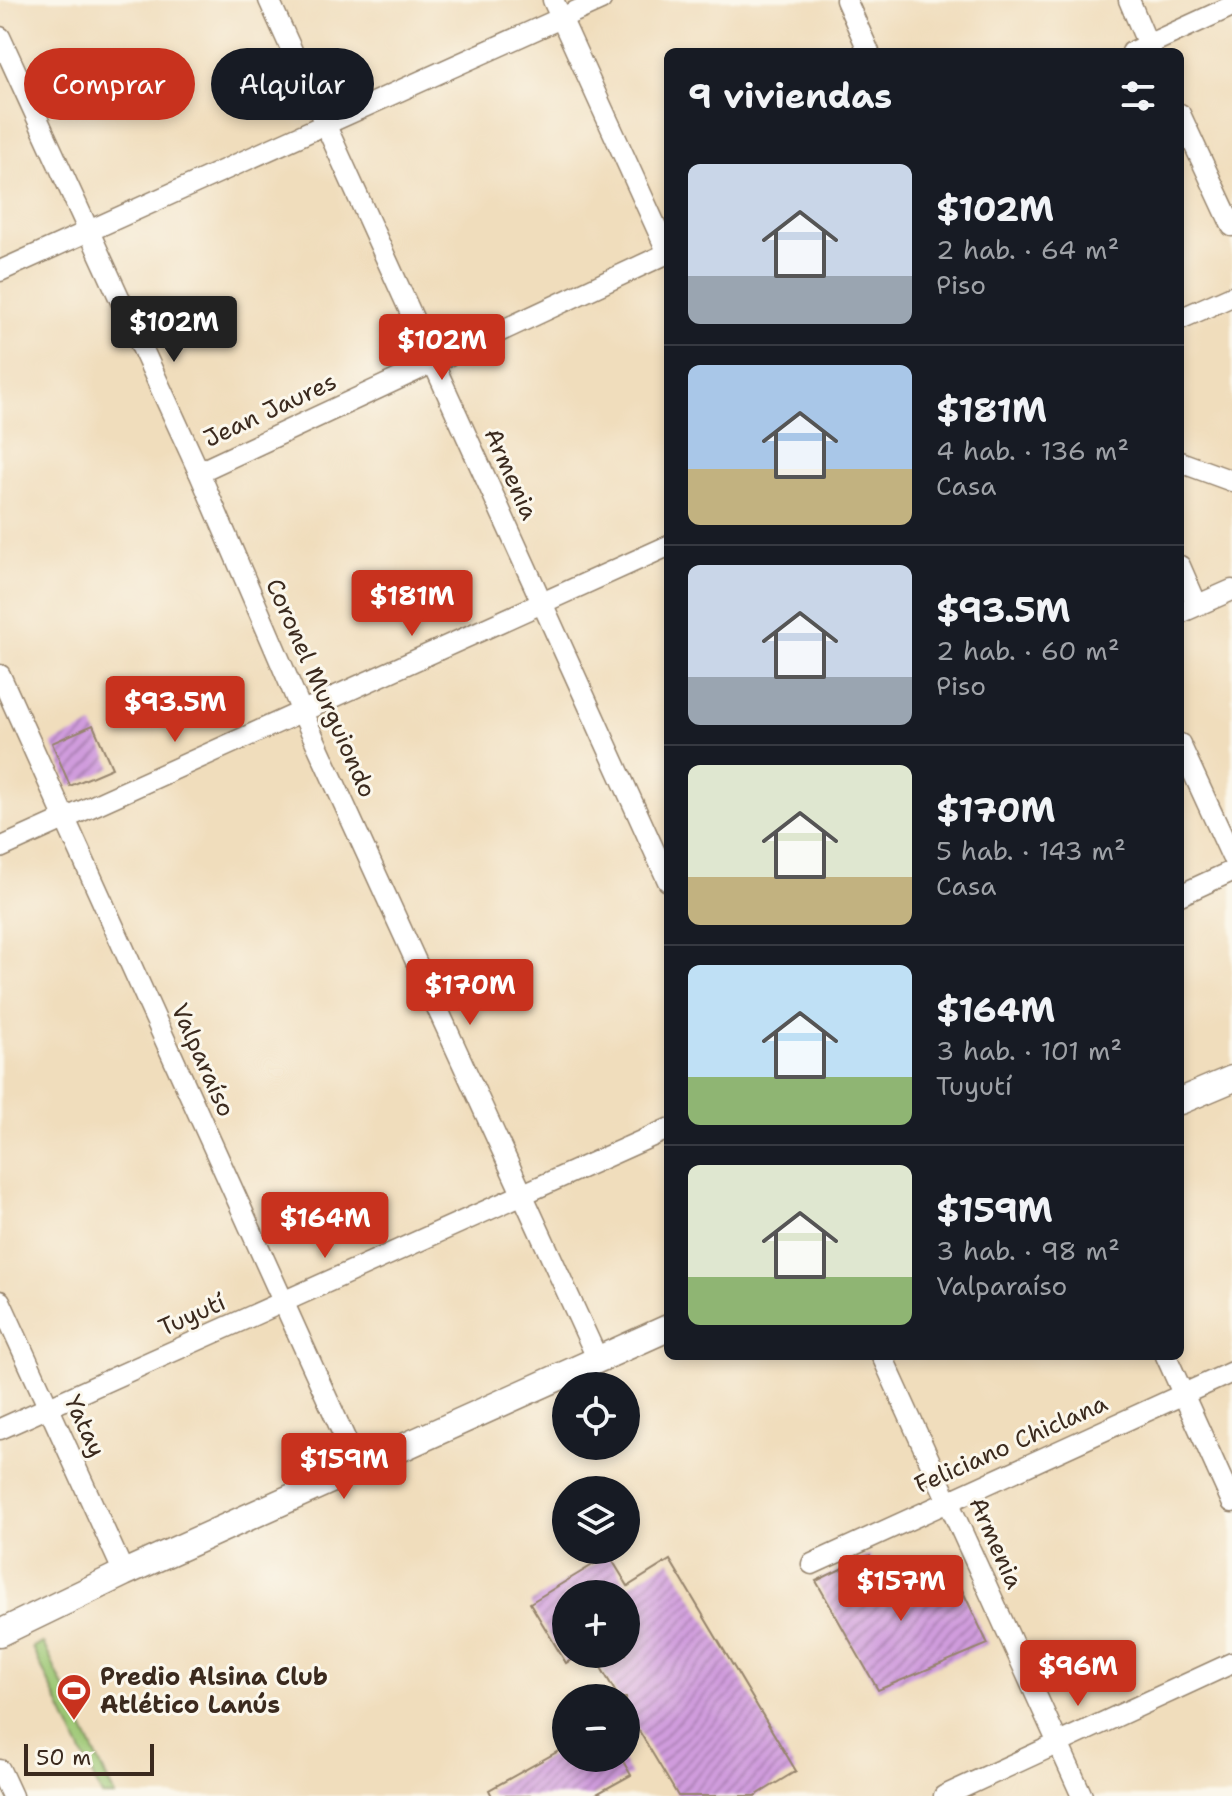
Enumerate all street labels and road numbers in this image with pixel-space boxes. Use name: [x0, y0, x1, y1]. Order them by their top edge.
street label: Jean Jaures: [198, 365, 342, 455]
street label: Armenia: [477, 423, 545, 525]
street label: Coronel Murguiondo: [258, 573, 384, 803]
street label: Valparaíso: [164, 998, 242, 1122]
street label: Tuyutí: [153, 1286, 231, 1344]
street label: Feliciano Chiclana: [910, 1387, 1113, 1501]
street label: Yatay: [57, 1390, 113, 1462]
street label: Armenia: [962, 1492, 1030, 1594]

